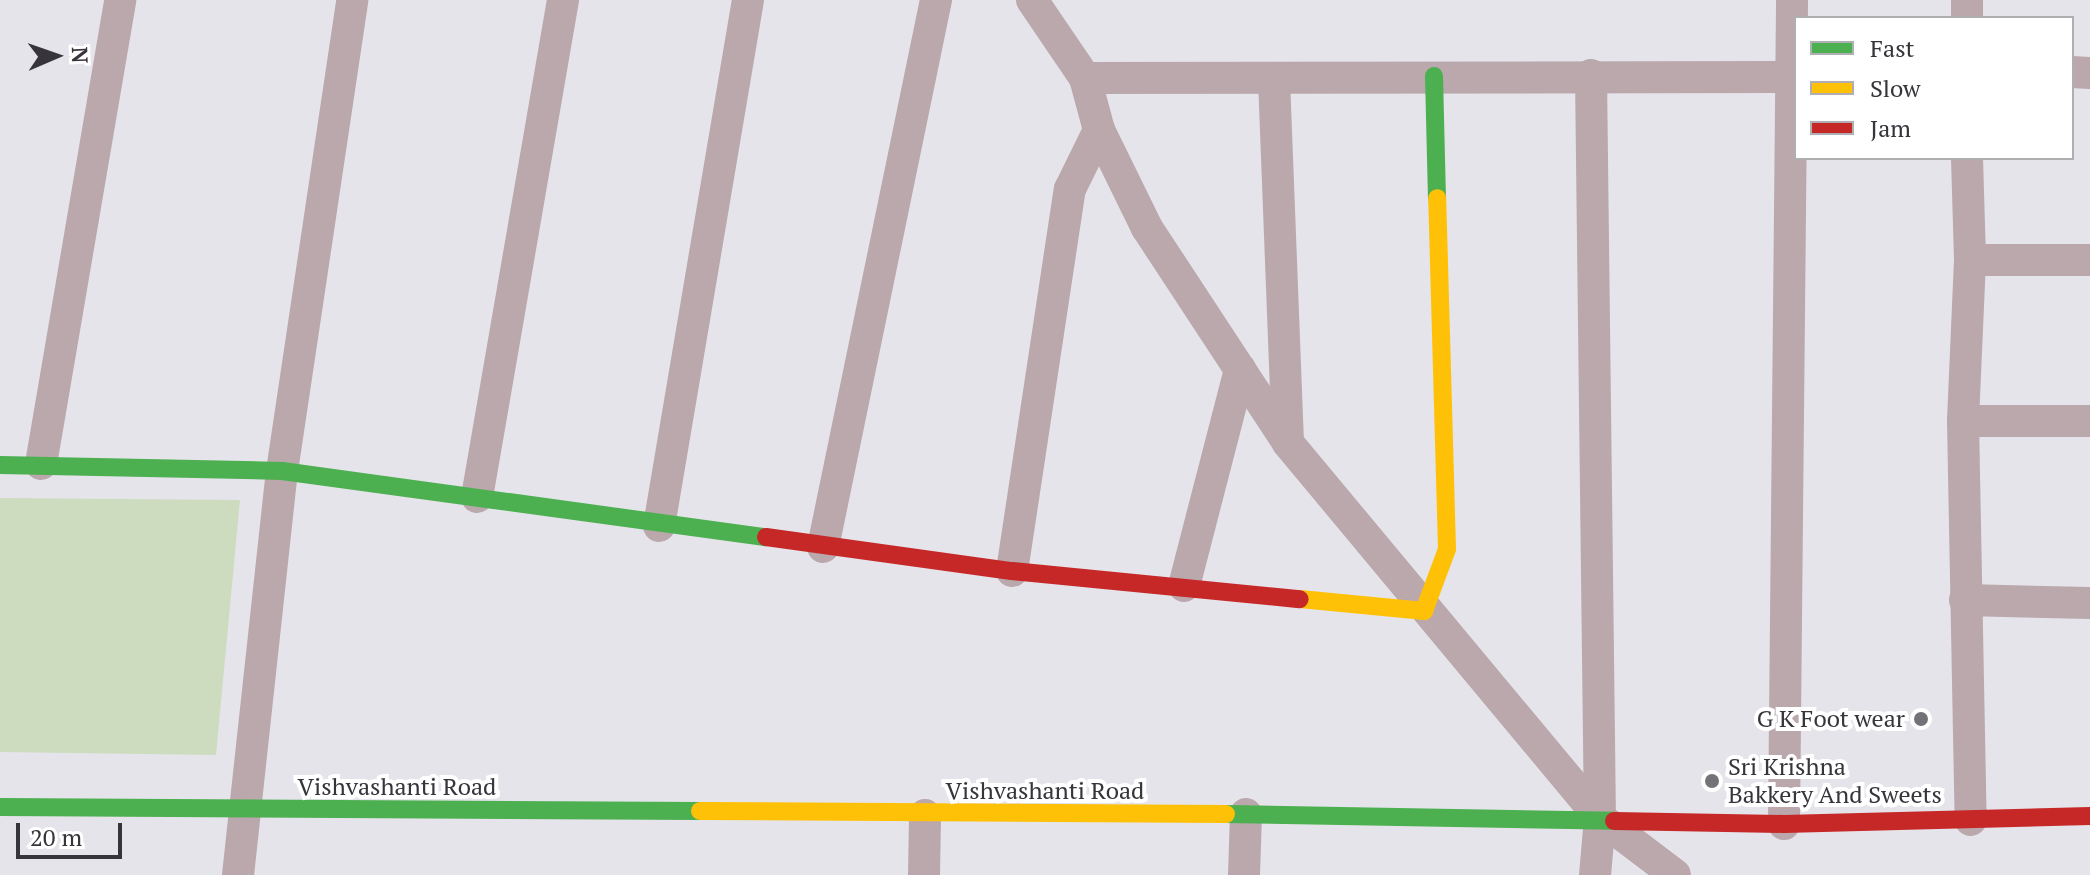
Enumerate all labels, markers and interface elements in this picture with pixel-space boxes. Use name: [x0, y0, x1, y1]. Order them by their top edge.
north arrow: [16, 16, 96, 96]
legend: [1794, 16, 2074, 160]
text: Fast: [1870, 32, 1914, 64]
text: N: [66, 46, 95, 64]
text: Slow: [1870, 72, 1921, 104]
text: Jam: [1870, 112, 1911, 144]
place label: G K Foot wear: [1757, 705, 1905, 733]
marker: G K Foot wear: [1912, 710, 1930, 728]
place label: Sri Krishna Bakkery And Sweets: [1728, 753, 1942, 809]
marker: Sri Krishna Bakkery And Sweets: [1703, 772, 1721, 790]
street label: Vishvashanti Road: [298, 773, 496, 801]
street label: Vishvashanti Road: [946, 777, 1144, 805]
scale bar: [20, 807, 126, 857]
text: 20 m: [30, 821, 82, 853]

